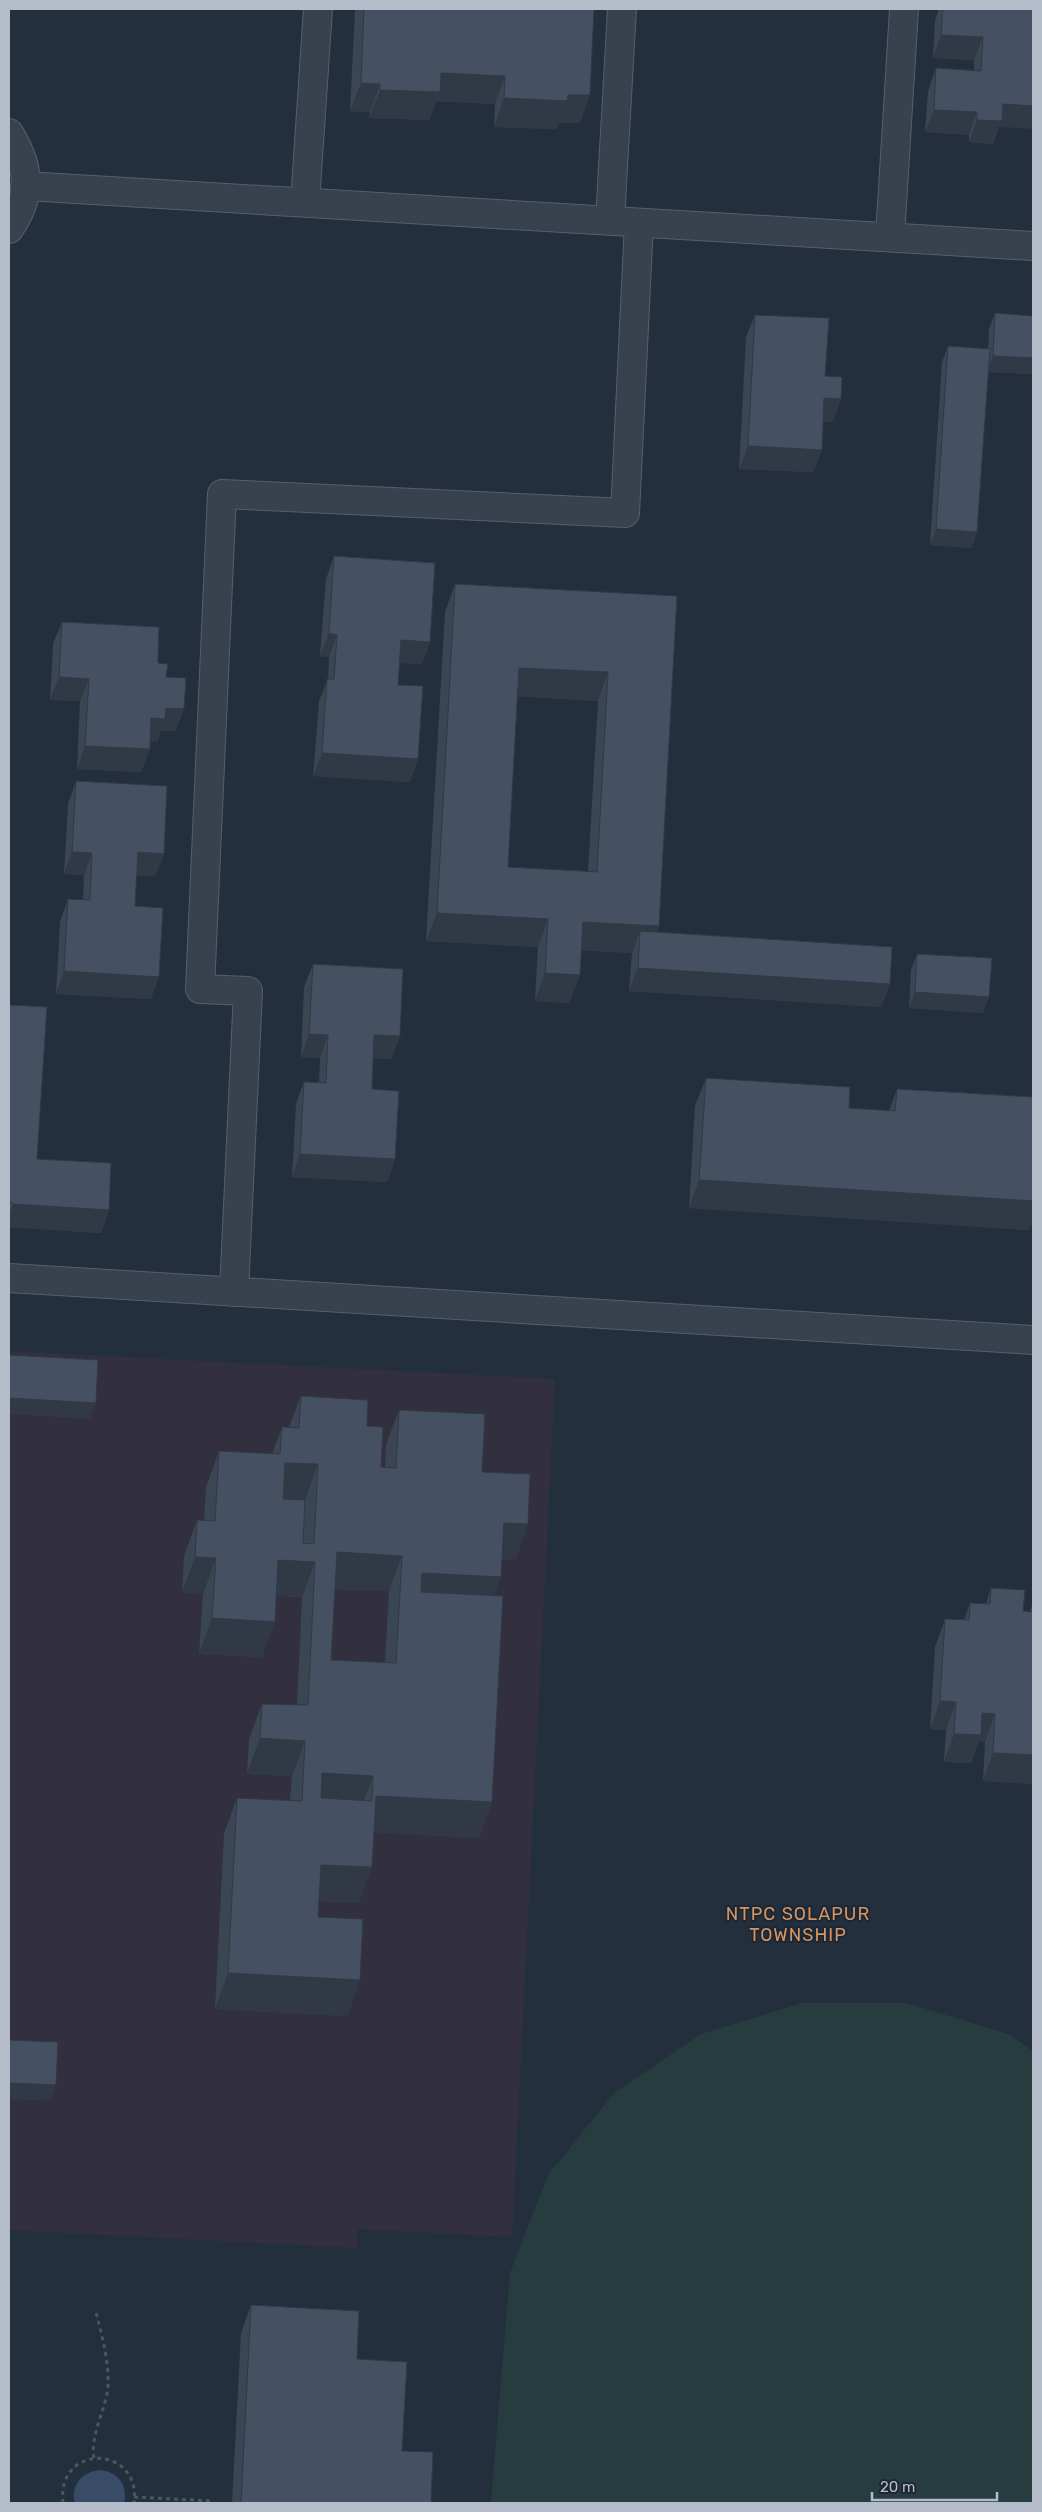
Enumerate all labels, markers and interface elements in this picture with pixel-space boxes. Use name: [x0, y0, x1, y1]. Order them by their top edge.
district label: NTPC SOLAPUR TOWNSHIP: [726, 1903, 870, 1946]
scale bar: [872, 2470, 997, 2502]
text: 20 m: [880, 2478, 915, 2496]

